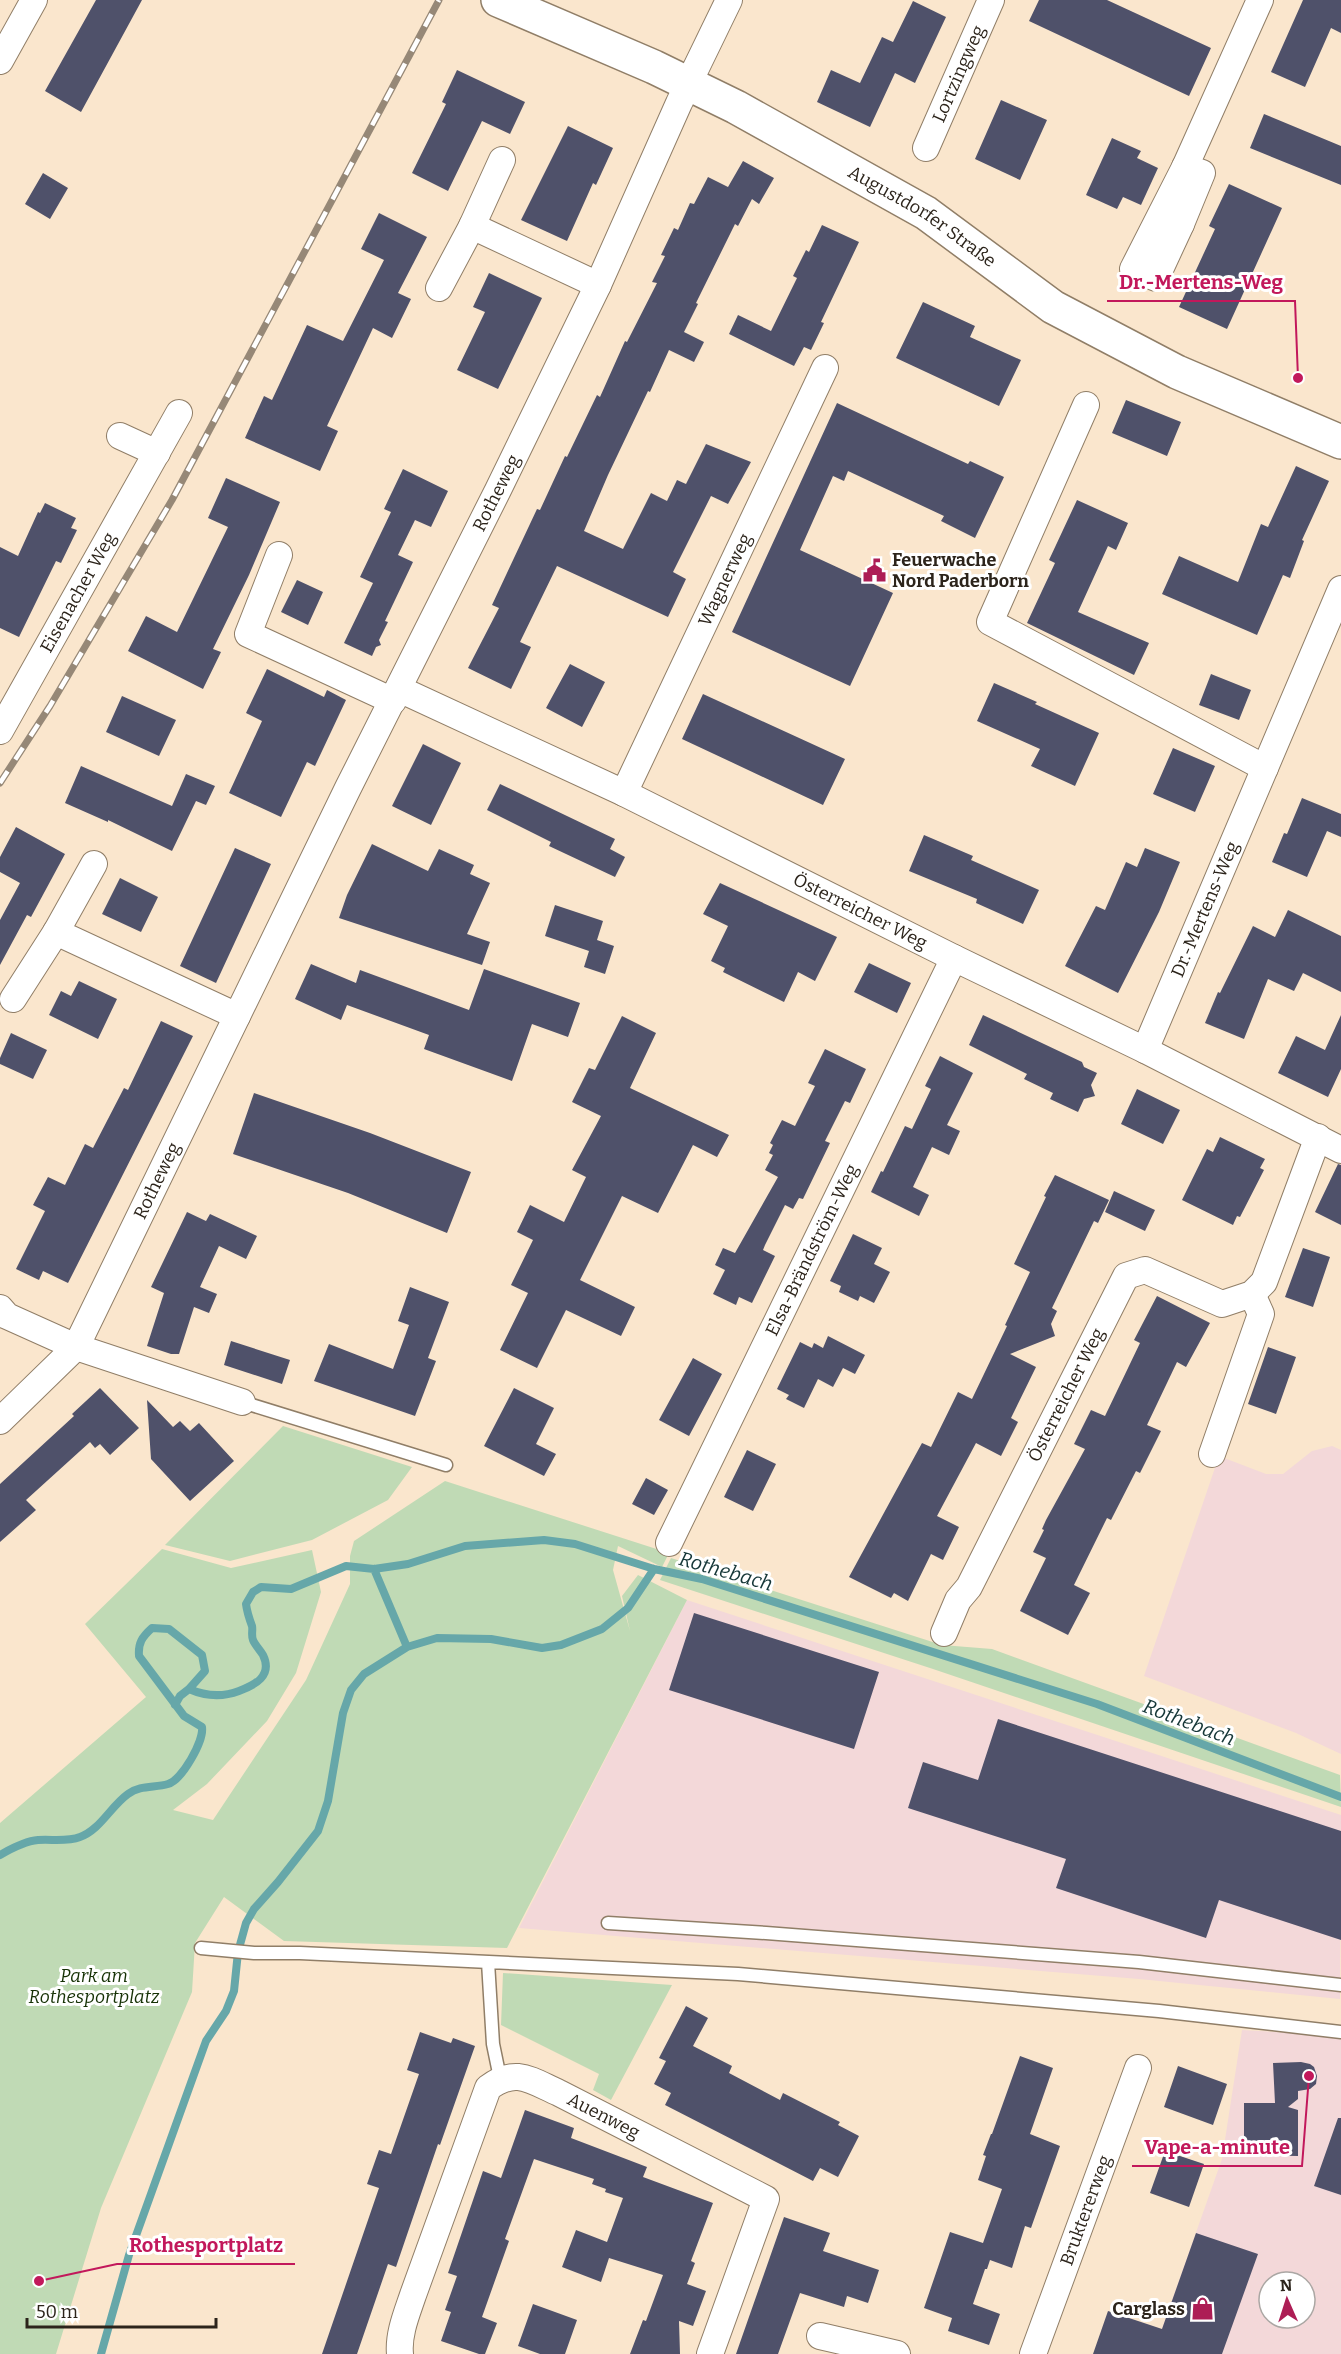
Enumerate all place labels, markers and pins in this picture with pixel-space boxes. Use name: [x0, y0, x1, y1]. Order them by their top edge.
callout: Dr.-Mertens-Weg: [1107, 263, 1295, 301]
place label: Feuerwache Nord Paderborn: [892, 549, 1029, 592]
public building icon: Feuerwache Nord Paderborn: [861, 557, 887, 583]
callout: Vape-a-minute: [1132, 2128, 1302, 2166]
callout: Rothesportplatz: [117, 2226, 295, 2264]
shop icon: Carglass: [1190, 2296, 1216, 2322]
place label: Carglass: [1112, 2298, 1185, 2320]

